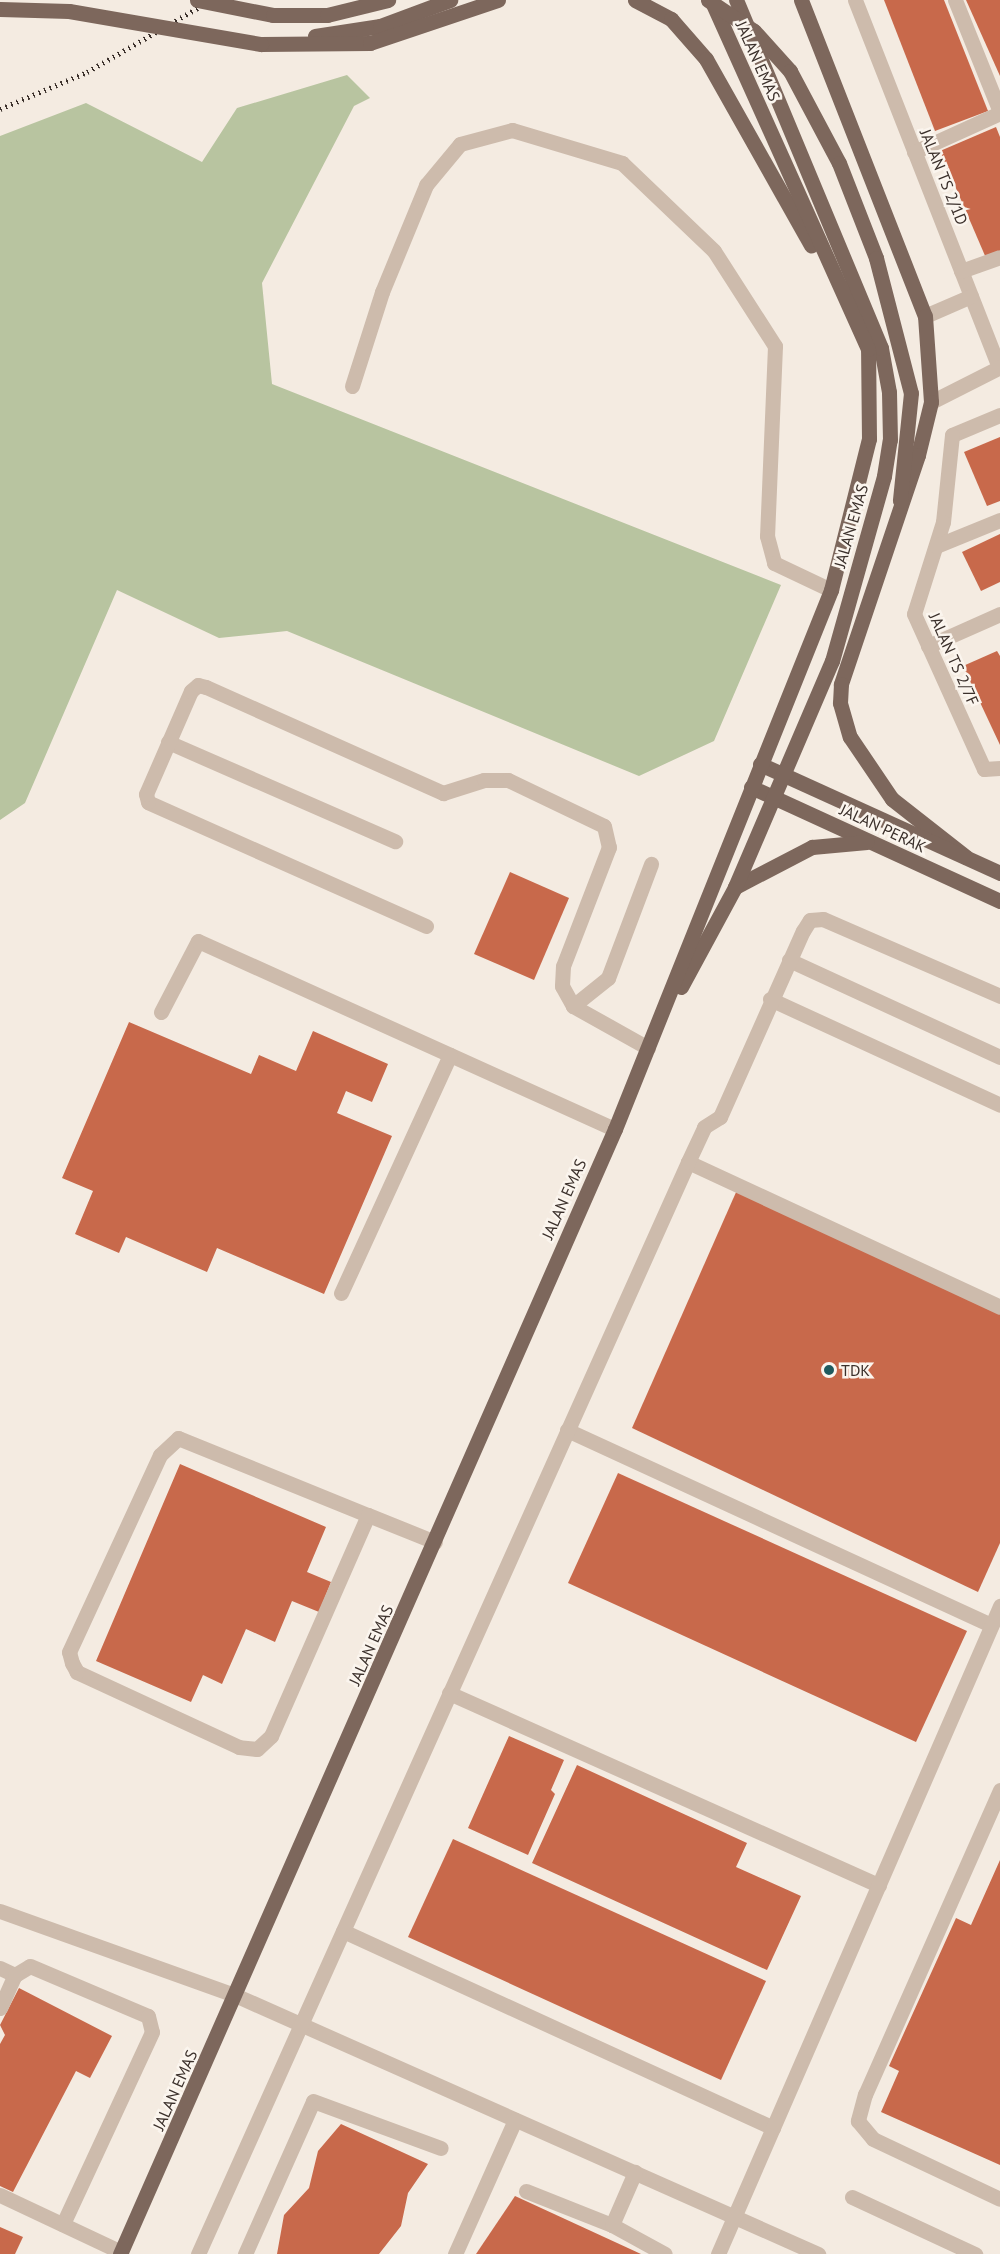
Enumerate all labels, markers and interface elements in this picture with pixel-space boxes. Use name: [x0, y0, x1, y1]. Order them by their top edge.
street label: JALAN EMAS: [732, 18, 784, 104]
street label: JALAN TS 2/1D: [916, 126, 972, 228]
street label: JALAN EMAS: [830, 482, 872, 570]
street label: JALAN TS 2/7F: [925, 610, 983, 708]
street label: JALAN PERAK: [837, 800, 929, 856]
street label: JALAN EMAS: [538, 1156, 590, 1242]
place label: TDK: [841, 1360, 870, 1380]
marker: TDK: [822, 1363, 836, 1377]
street label: JALAN EMAS: [345, 1602, 397, 1688]
street label: JALAN EMAS: [149, 2047, 201, 2133]

